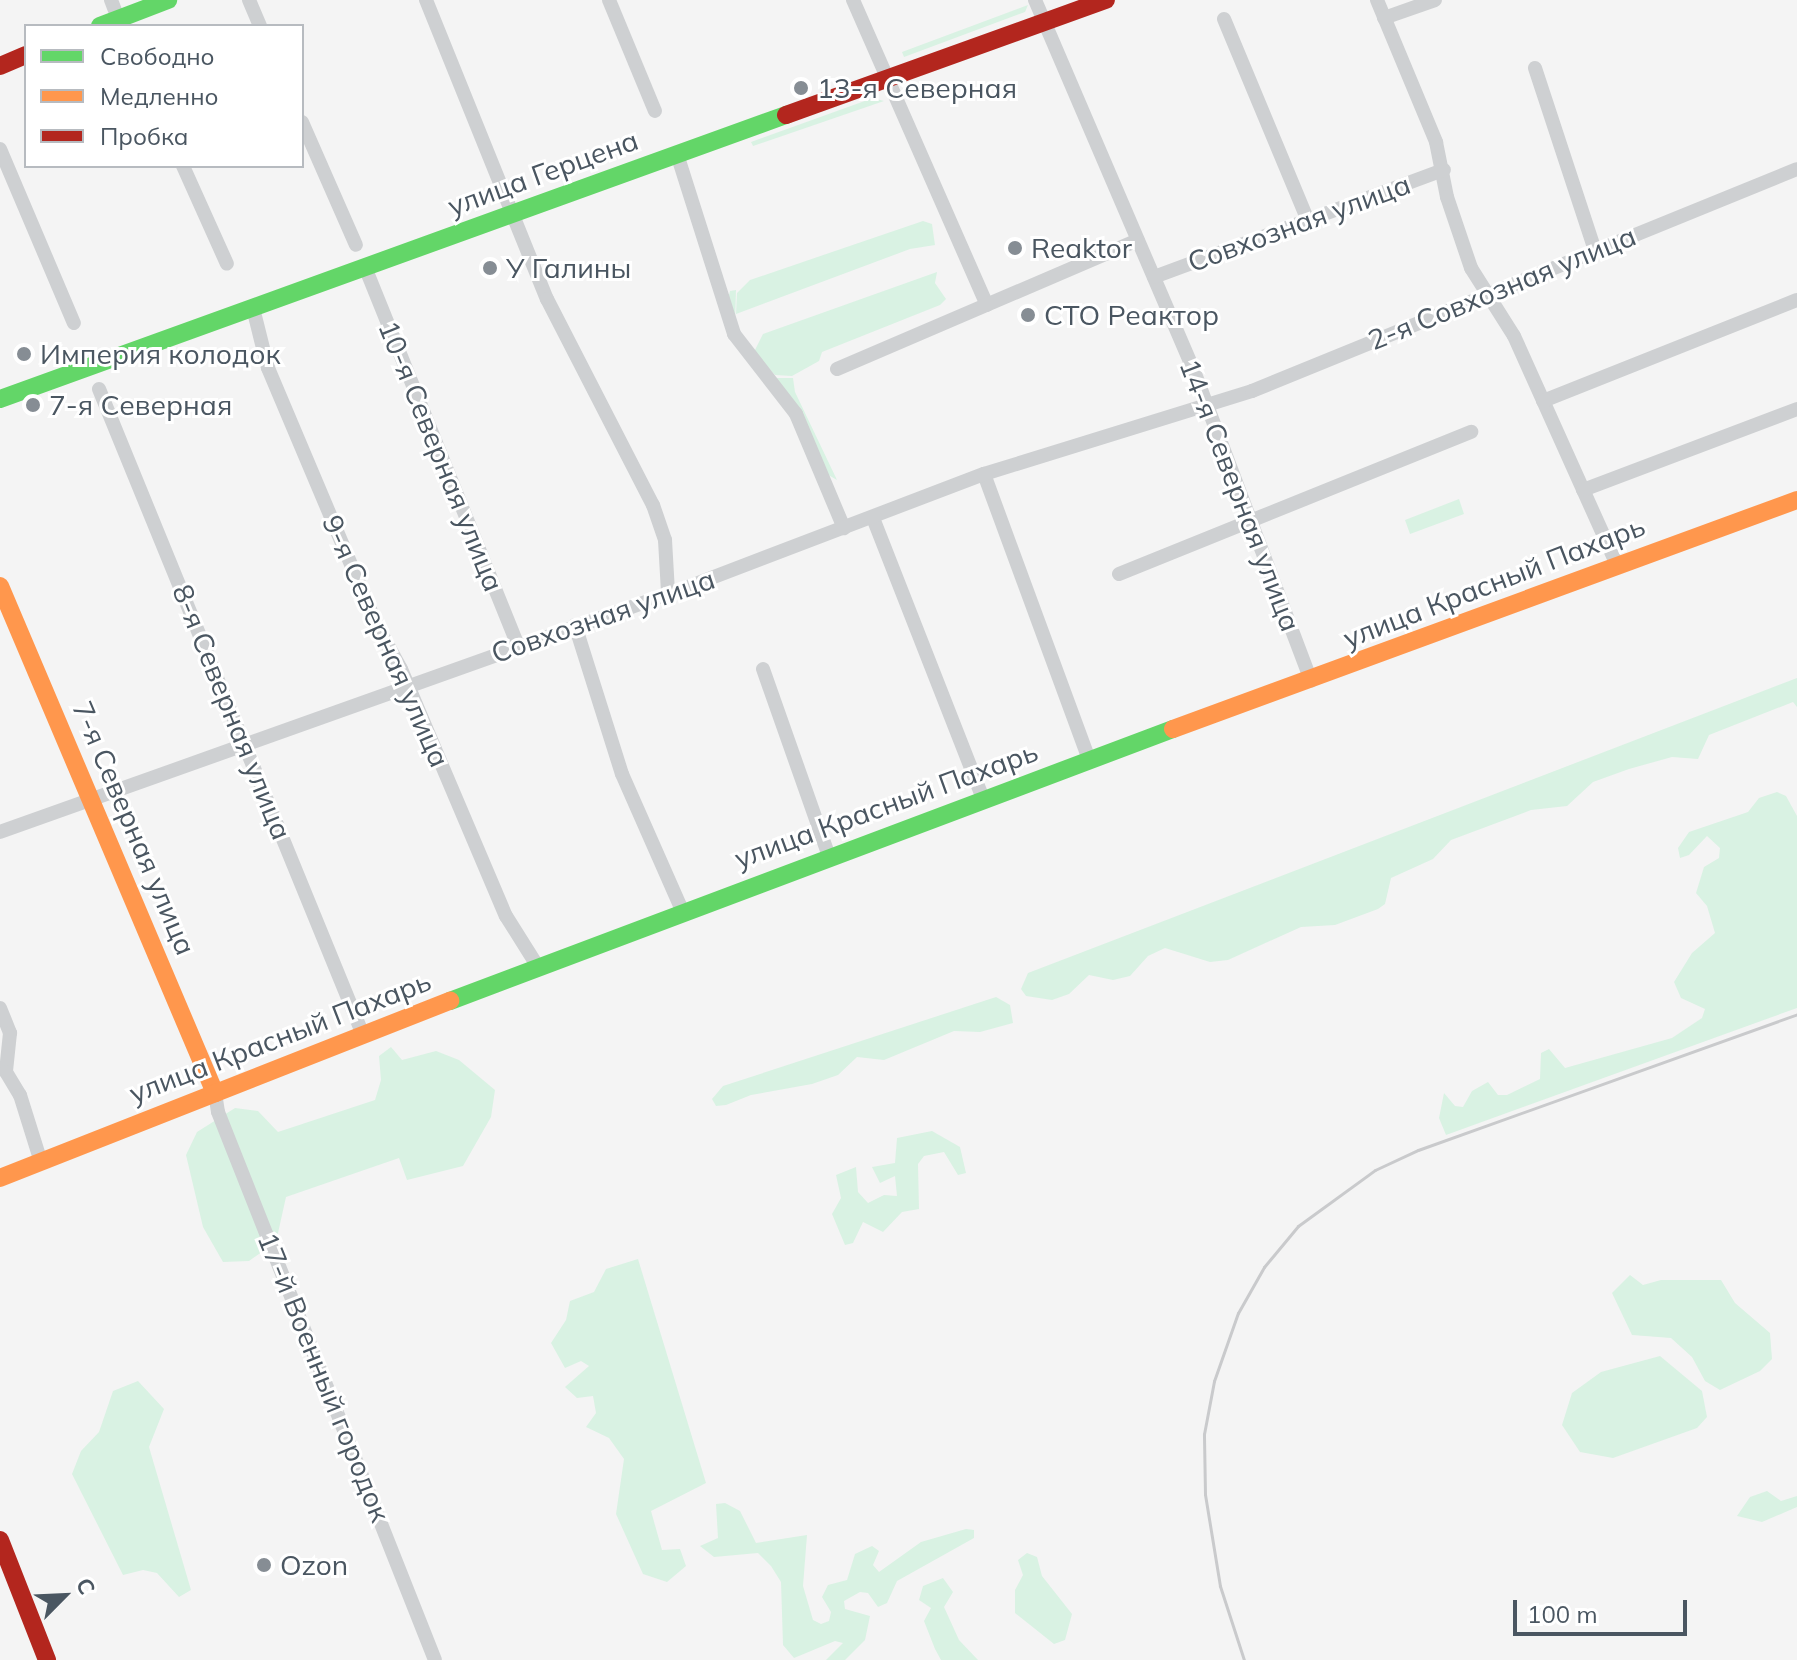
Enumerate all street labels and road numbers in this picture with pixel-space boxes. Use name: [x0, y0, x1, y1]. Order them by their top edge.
street label: улица Герцена: [443, 123, 643, 223]
street label: Совхозная улица: [1183, 167, 1415, 279]
street label: 2-я Совхозная улица: [1363, 219, 1641, 357]
street label: 10-я Северная улица: [371, 316, 511, 596]
street label: 14-я Северная улица: [1173, 354, 1307, 636]
street label: улица Красный Пахарь: [1338, 509, 1650, 655]
street label: 9-я Северная улица: [315, 510, 457, 772]
street label: Совхозная улица: [487, 562, 719, 670]
street label: 8-я Северная улица: [165, 580, 299, 844]
street label: 7-я Северная улица: [65, 696, 203, 960]
street label: улица Красный Пахарь: [730, 734, 1042, 876]
street label: улица Красный Пахарь: [124, 964, 436, 1110]
street label: 17-й Военный городок: [251, 1227, 397, 1527]

